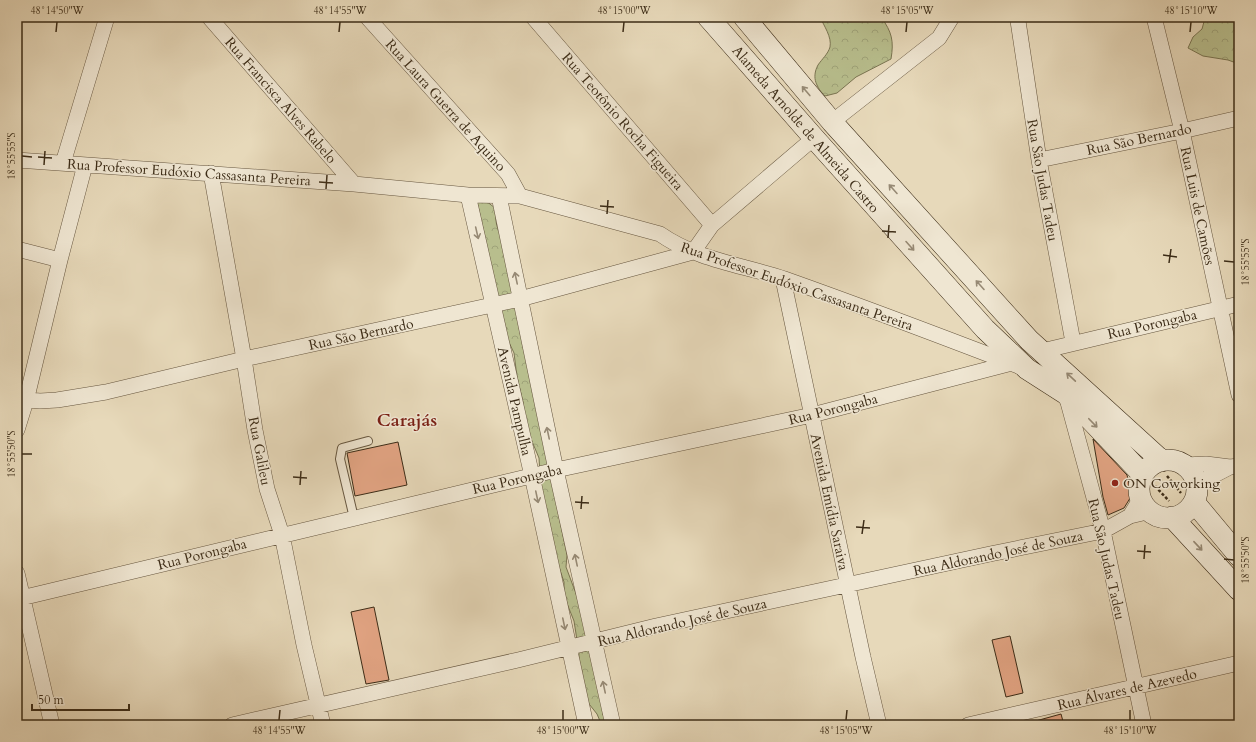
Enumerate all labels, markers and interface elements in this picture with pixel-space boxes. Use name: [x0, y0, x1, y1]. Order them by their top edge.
text: 48°14'50"W: [30, 4, 85, 18]
text: 48°14'55"W: [313, 4, 368, 18]
text: 48°15'00"W: [597, 4, 652, 18]
text: 48°15'05"W: [880, 4, 935, 18]
text: 48°15'10"W: [1164, 4, 1219, 18]
street label: Rua Francisca Alves Rabelo: [220, 33, 341, 168]
street label: Rua Laura Guerra de Aquino: [381, 35, 510, 176]
street label: Alameda Arnolde de Almeida Castro: [728, 42, 884, 217]
street label: Rua Teotônio Rocha Figueira: [558, 48, 688, 194]
one-way arrow: [802, 86, 811, 97]
street label: Rua São Judas Tadeu: [1022, 117, 1063, 243]
street label: Rua São Bernardo: [1085, 119, 1194, 160]
text: 18°55'55"S: [5, 132, 19, 180]
street label: Rua Luis de Camões: [1176, 145, 1219, 267]
street label: Rua Professor Eudóxio Cassasanta Pereira: [66, 154, 312, 191]
one-way arrow: [888, 183, 897, 194]
one-way arrow: [474, 227, 482, 240]
street label: Rua Professor Eudóxio Cassasanta Pereira: [678, 238, 915, 335]
text: 18°55'55"S: [1239, 238, 1253, 286]
one-way arrow: [905, 241, 915, 251]
one-way arrow: [511, 272, 519, 285]
one-way arrow: [975, 280, 984, 290]
street label: Rua Porongaba: [1106, 305, 1199, 344]
street label: Rua São Bernardo: [307, 314, 416, 355]
street label: Avenida Pampulha: [493, 345, 536, 457]
one-way arrow: [1066, 372, 1076, 382]
street label: Rua Porongaba: [787, 389, 880, 430]
district label: Carajás: [377, 408, 437, 433]
street label: Rua Galileu: [244, 415, 276, 487]
one-way arrow: [1088, 418, 1098, 428]
one-way arrow: [544, 427, 552, 440]
text: 18°55'50"S: [5, 430, 19, 478]
street label: Avenida Emídia Saraiva: [806, 432, 853, 572]
street label: Rua Porongaba: [471, 460, 564, 499]
place label: ON Coworking: [1123, 474, 1220, 493]
marker: ON Coworking: [1110, 478, 1120, 488]
one-way arrow: [533, 490, 541, 503]
street label: Rua São Judas Tadeu: [1083, 497, 1130, 622]
street label: Rua Aldorando José de Souza: [912, 526, 1085, 581]
street label: Rua Porongaba: [156, 534, 249, 575]
text: 18°55'50"S: [1239, 536, 1253, 584]
one-way arrow: [1193, 541, 1203, 551]
one-way arrow: [572, 554, 580, 567]
street label: Rua Aldorando José de Souza: [596, 594, 768, 651]
one-way arrow: [561, 617, 569, 630]
street label: Rua Álvares de Azevedo: [1056, 664, 1199, 715]
one-way arrow: [600, 681, 608, 694]
scale bar: [32, 686, 129, 712]
text: 50 m: [38, 692, 65, 708]
text: 48°14'55"W: [252, 724, 307, 738]
text: 48°15'00"W: [536, 724, 591, 738]
text: 48°15'05"W: [819, 724, 874, 738]
text: 48°15'10"W: [1103, 724, 1158, 738]

